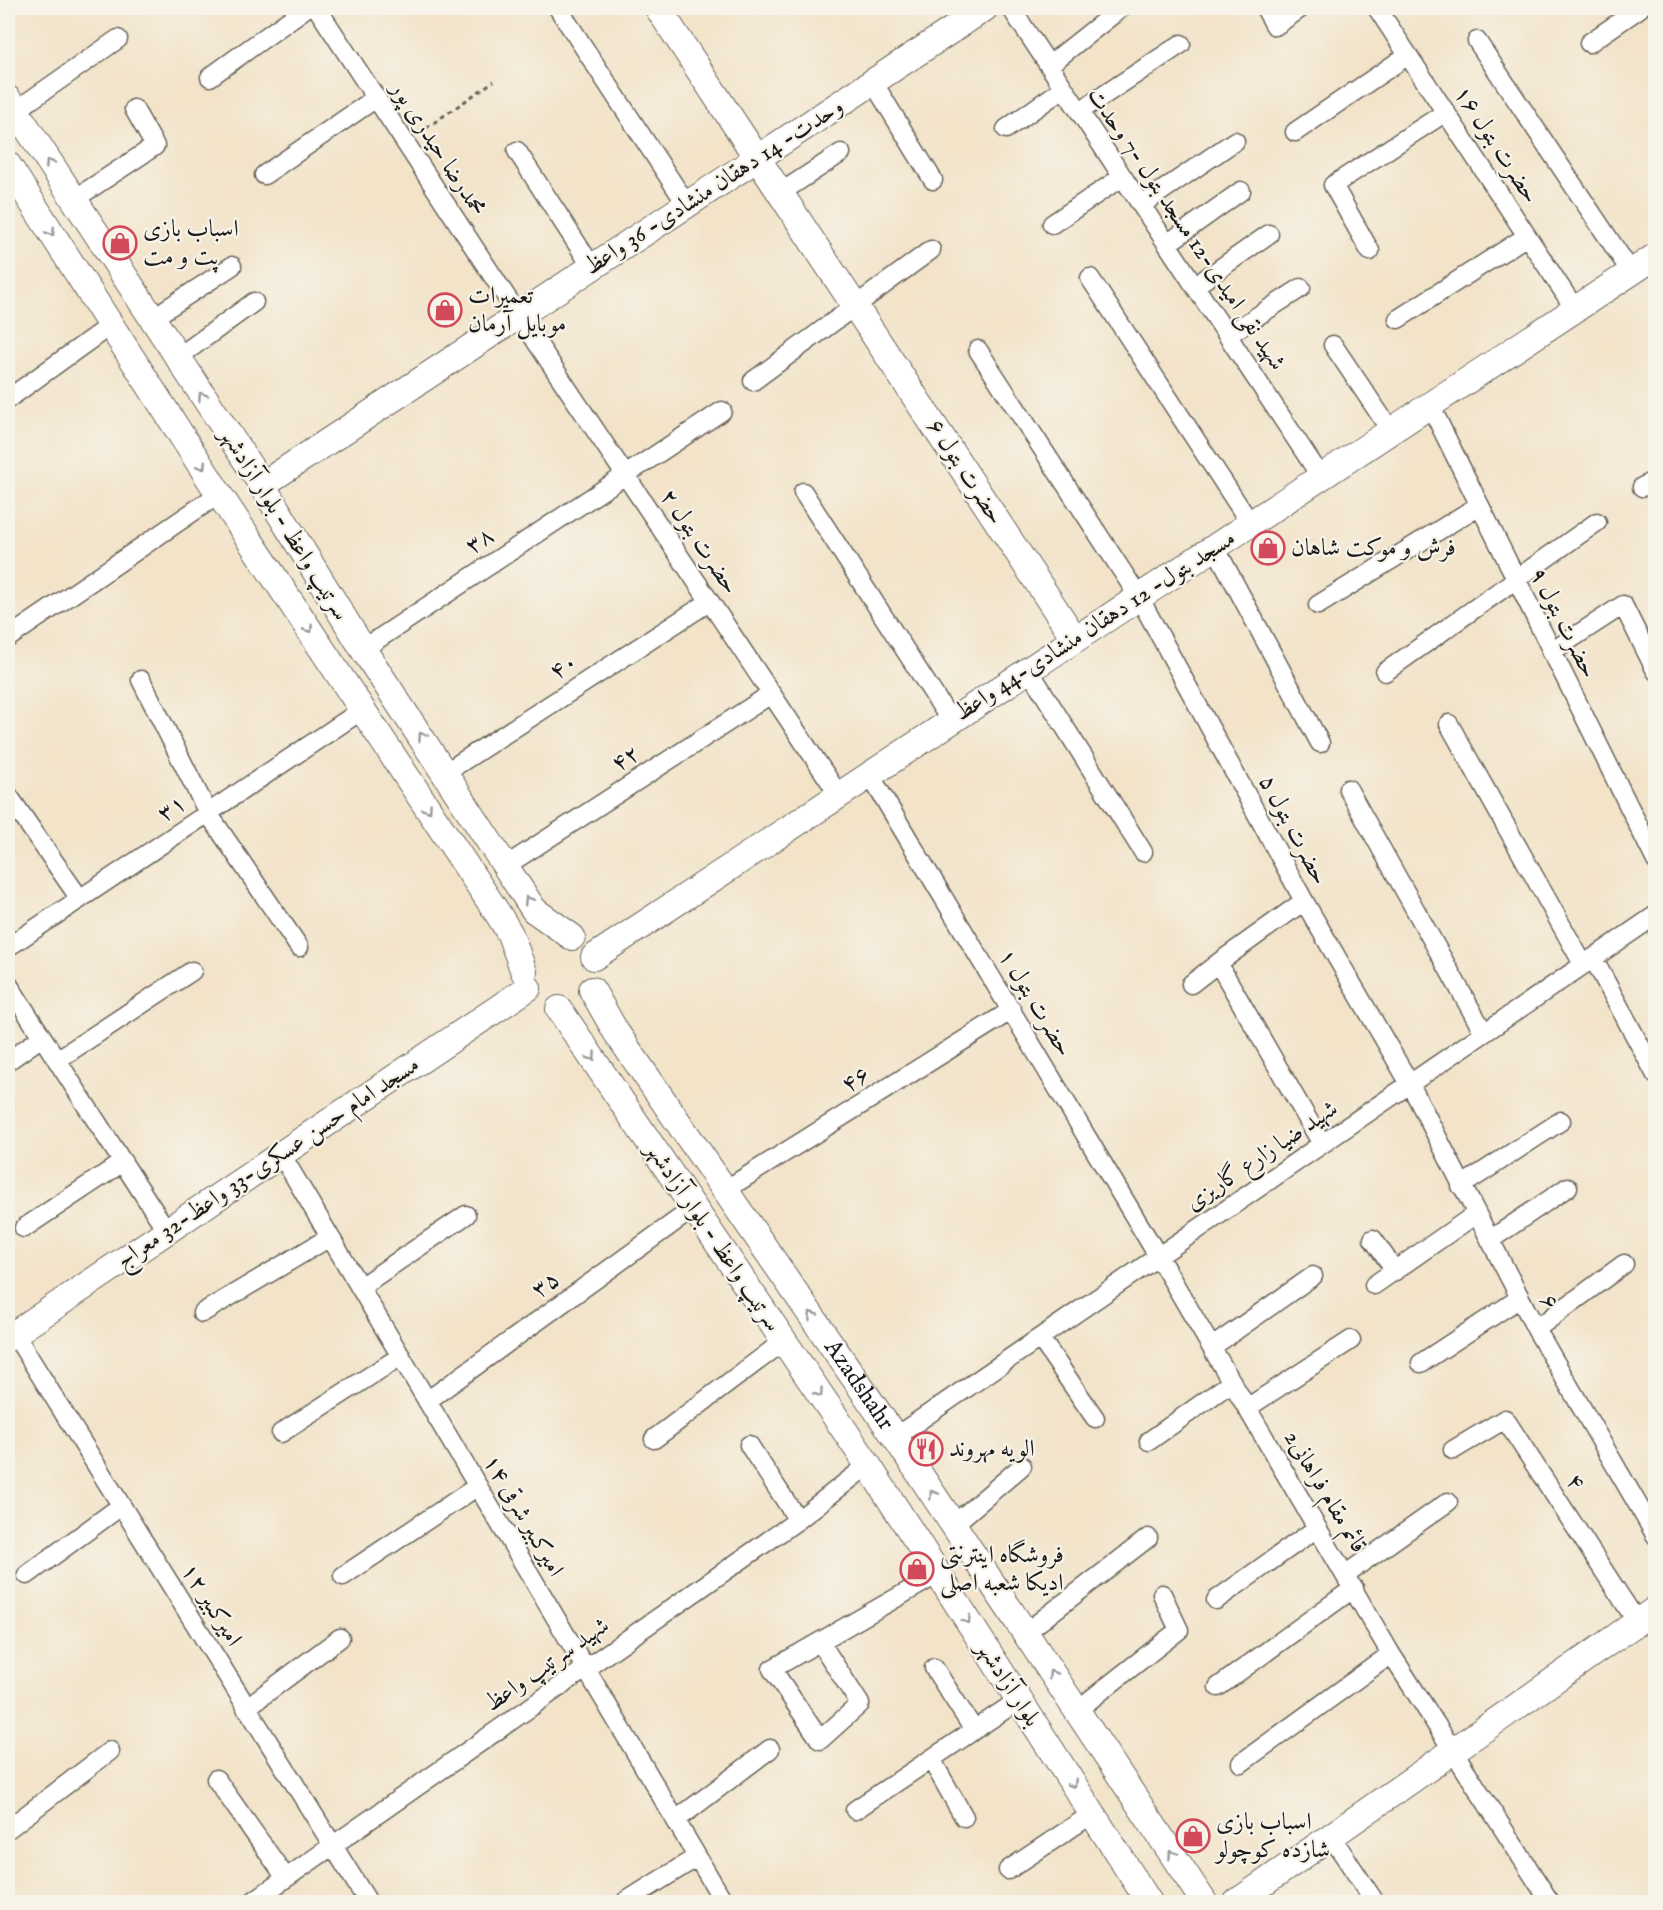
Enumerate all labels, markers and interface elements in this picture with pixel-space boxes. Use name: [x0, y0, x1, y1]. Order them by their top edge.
street label: محمدرضا حیدری پور: [382, 74, 493, 222]
street label: حضرت بتول ۱۶: [1446, 80, 1546, 210]
street label: شهید نقی امیدی-12 مسجد بتول -7 وحدت: [1079, 81, 1293, 377]
street label: وحدت- 14 دهقان منشادی- 36 واعظ: [578, 91, 850, 283]
one-way arrow: [45, 159, 57, 169]
place label: اسباب بازی پت و مت: [143, 214, 239, 273]
one-way arrow: [44, 225, 55, 236]
shop icon: اسباب بازی پت و مت: [102, 225, 138, 261]
place label: تعمیرات موبایل آرمان: [468, 281, 566, 340]
shop icon: تعمیرات موبایل آرمان: [427, 292, 463, 328]
one-way arrow: [198, 392, 210, 402]
street label: حضرت بتول ۶: [919, 413, 1011, 531]
street label: سرتیپ واعظ - بلوار آزادشهر: [210, 419, 356, 626]
one-way arrow: [194, 460, 205, 471]
street label: حضرت بتول ۲: [652, 483, 746, 601]
street label: ۳۸: [460, 520, 500, 562]
street label: مسجد بتول- 12 دهقان منشادی-44 واعظ: [948, 523, 1242, 729]
shop icon: فرش و موکت شاهان: [1250, 530, 1286, 566]
place label: فرش و موکت شاهان: [1291, 533, 1456, 564]
street label: حضرت بتول ۹: [1522, 562, 1604, 684]
one-way arrow: [301, 623, 312, 634]
street label: ۴۰: [544, 646, 584, 688]
one-way arrow: [418, 732, 429, 743]
street label: ۴۲: [606, 738, 646, 780]
street label: حضرت بتول ۵: [1251, 769, 1335, 891]
street label: ۳۱: [152, 788, 192, 830]
one-way arrow: [421, 803, 432, 814]
one-way arrow: [524, 896, 536, 906]
street label: حضرت بتول ۱: [991, 943, 1079, 1063]
street label: مسجد امام حسن عسکری-33 واعظ-32 معراج: [110, 1050, 428, 1280]
one-way arrow: [585, 1050, 596, 1061]
street label: ۴۶: [836, 1059, 876, 1101]
street label: شهید ضیا زارع گاریزی: [1179, 1093, 1346, 1221]
street label: سرتیپ واعظ - بلوار آزادشهر: [636, 1134, 788, 1338]
street label: ۳۵: [526, 1264, 566, 1306]
street label: ۶: [1532, 1289, 1566, 1315]
one-way arrow: [808, 1311, 819, 1322]
street label: Azadshahr: [816, 1333, 901, 1437]
one-way arrow: [812, 1386, 823, 1397]
street label: 2قائم مقام فراهانی: [1273, 1425, 1374, 1561]
restaurant icon: الویه مهروند: [908, 1431, 944, 1467]
place label: الویه مهروند: [949, 1434, 1035, 1465]
street label: ۱۴ امیرکبیر شرقی: [476, 1449, 570, 1583]
street label: ۴: [1558, 1468, 1592, 1496]
one-way arrow: [929, 1490, 940, 1501]
place label: فروشگاه اینترنتی ادیکا شعبه اصلی: [940, 1539, 1064, 1599]
shop icon: فروشگاه اینترنتی ادیکا شعبه اصلی: [899, 1551, 935, 1587]
street label: امیرکبیر ۱۲: [173, 1558, 249, 1652]
street label: شهید سرتیپ واعظ: [478, 1610, 616, 1720]
one-way arrow: [960, 1614, 971, 1625]
street label: بلوار آزادشهر: [967, 1633, 1047, 1733]
one-way arrow: [1048, 1670, 1059, 1681]
one-way arrow: [1066, 1777, 1077, 1788]
place label: اسباب بازی شازده کوچولو: [1214, 1807, 1330, 1866]
shop icon: اسباب بازی شازده کوچولو: [1175, 1818, 1211, 1854]
one-way arrow: [1168, 1850, 1179, 1861]

